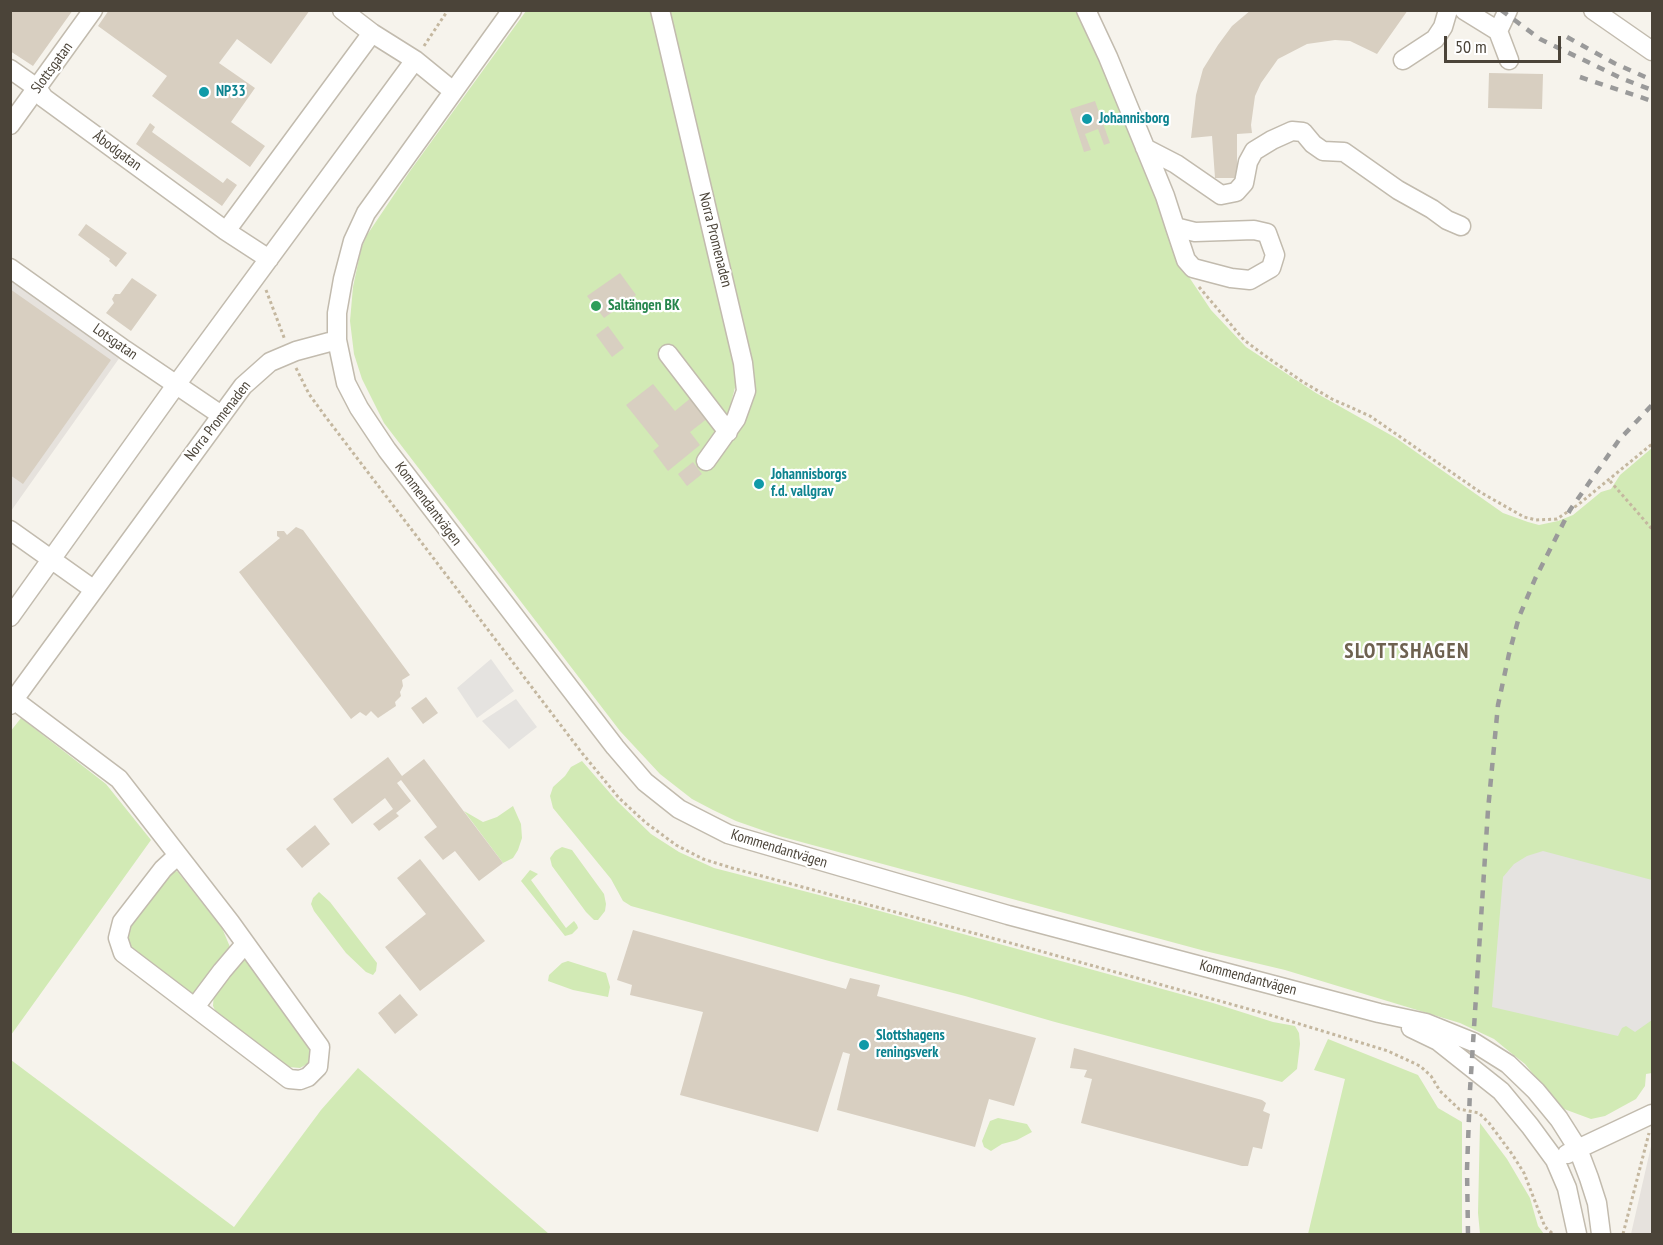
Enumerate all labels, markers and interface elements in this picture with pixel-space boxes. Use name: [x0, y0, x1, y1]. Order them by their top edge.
scale bar: [1447, 24, 1564, 62]
text: 50 m: [1455, 35, 1487, 58]
street label: Slottsgatan: [27, 39, 77, 97]
place label: NP33: [216, 83, 246, 101]
marker: NP33: [197, 85, 211, 99]
place label: Johannisborg: [1099, 110, 1169, 128]
marker: Johannisborg: [1080, 112, 1094, 126]
street label: Åbodgatan: [89, 127, 145, 175]
street label: Norra Promenaden: [695, 191, 735, 289]
place label: Saltängen BK: [608, 297, 680, 315]
marker: Saltängen BK: [589, 299, 603, 313]
street label: Lotsgatan: [89, 320, 141, 364]
street label: Norra Promenaden: [181, 377, 255, 465]
street label: Kommendantvägen: [391, 459, 465, 549]
place label: Johannisborgs f.d. vallgrav: [771, 466, 847, 501]
marker: Johannisborgs f.d. vallgrav: [752, 477, 766, 491]
district label: SLOTTSHAGEN: [1344, 639, 1470, 665]
street label: Kommendantvägen: [729, 826, 829, 872]
street label: Kommendantvägen: [1197, 956, 1299, 1000]
place label: Slottshagens reningsverk: [876, 1027, 945, 1062]
marker: Slottshagens reningsverk: [857, 1038, 871, 1052]

